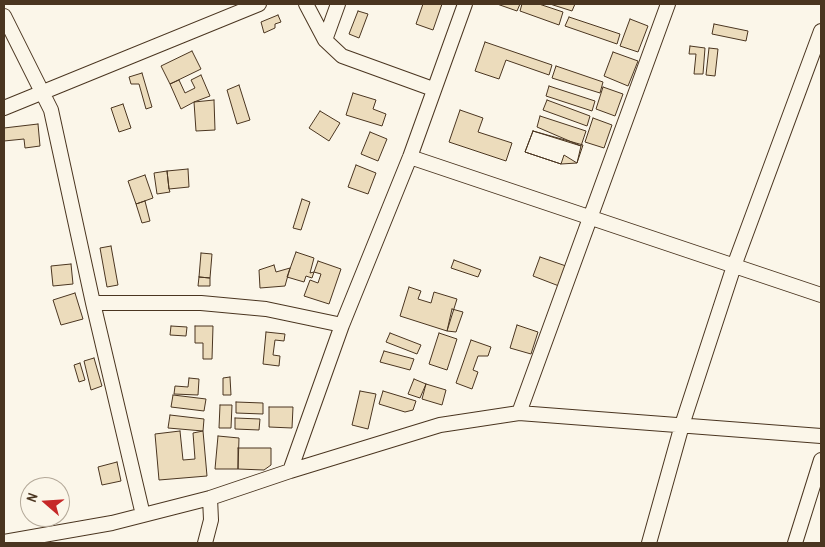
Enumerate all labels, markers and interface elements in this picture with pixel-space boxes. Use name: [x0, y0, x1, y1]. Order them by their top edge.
north arrow: [20, 477, 70, 527]
text: N: [22, 491, 42, 504]

